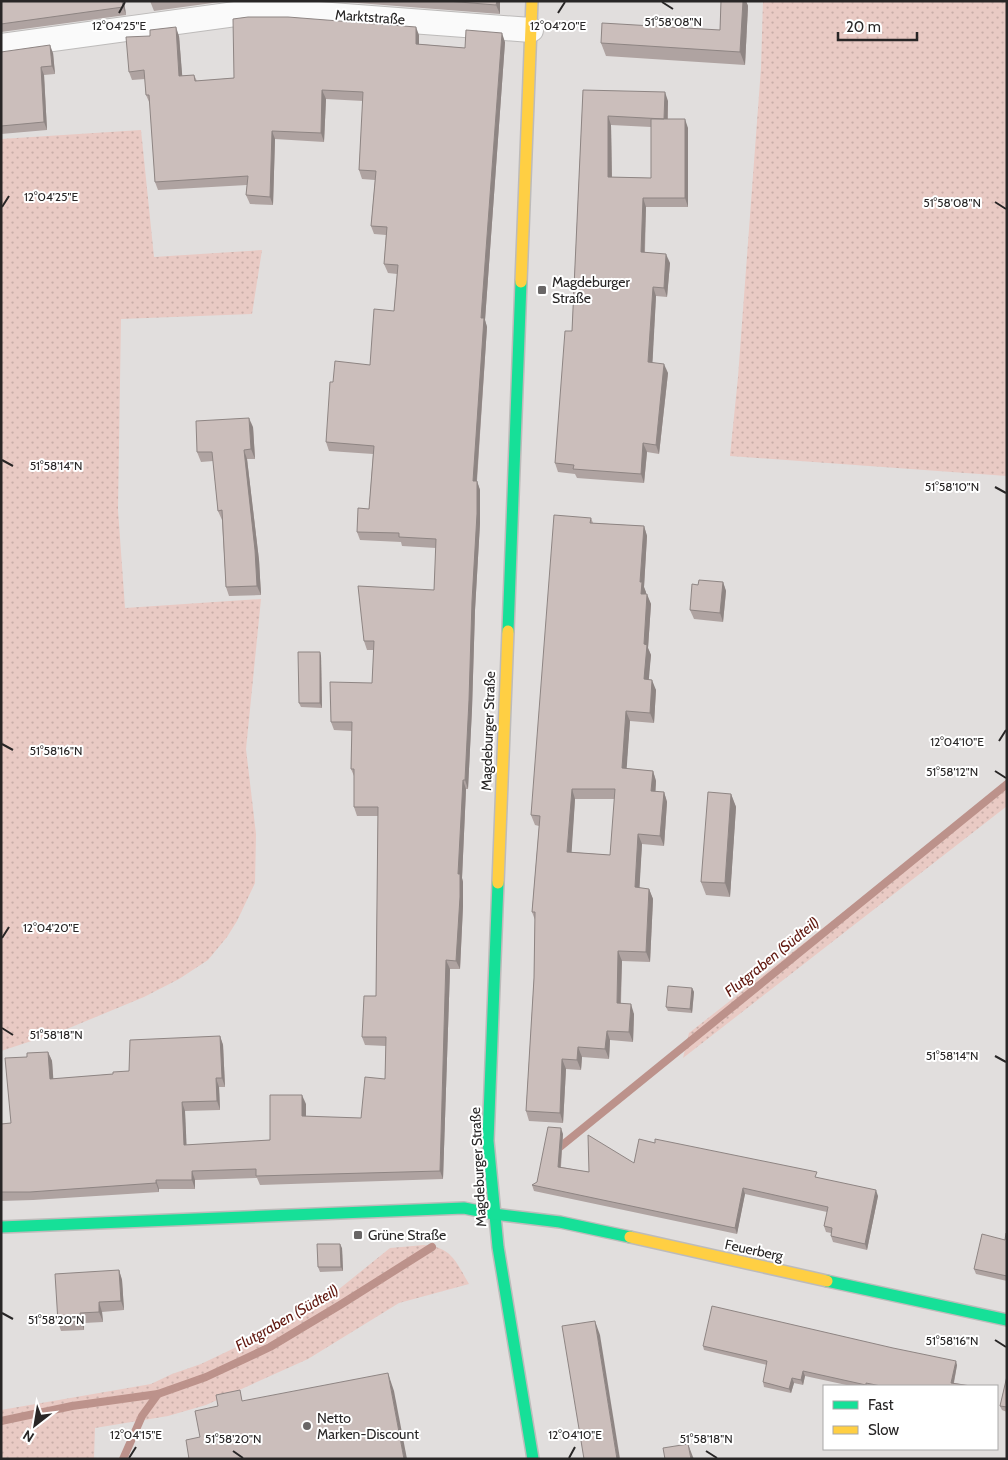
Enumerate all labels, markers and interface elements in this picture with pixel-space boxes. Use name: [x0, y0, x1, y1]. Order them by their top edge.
street label: Marktstraße: [334, 6, 406, 28]
scale bar: [838, 10, 917, 42]
text: 51°58'08"N: [644, 14, 702, 29]
text: 12°04'25"E: [92, 18, 146, 33]
text: 12°04'20"E: [530, 18, 586, 33]
text: 20 m: [846, 18, 881, 36]
text: 12°04'25"E: [24, 189, 78, 204]
text: 51°58'08"N: [923, 195, 981, 210]
place label: Magdeburger Straße: [552, 273, 630, 307]
marker: Magdeburger Straße: [536, 284, 548, 296]
text: 51°58'14"N: [30, 458, 82, 473]
text: 51°58'10"N: [925, 479, 979, 494]
street label: Magdeburger Straße: [477, 671, 499, 791]
text: 12°04'10"E: [930, 734, 984, 749]
text: 51°58'16"N: [30, 743, 82, 758]
text: 51°58'12"N: [926, 764, 978, 779]
water label: Flutgraben (Südteil): [721, 913, 823, 1001]
text: 12°04'20"E: [23, 920, 79, 935]
text: 51°58'18"N: [29, 1027, 83, 1042]
text: 51°58'14"N: [926, 1048, 978, 1063]
street label: Magdeburger Straße: [466, 1107, 490, 1227]
place label: Grüne Straße: [368, 1226, 446, 1244]
marker: Grüne Straße: [352, 1229, 364, 1241]
street label: Feuerberg: [723, 1235, 786, 1265]
water label: Flutgraben (Südteil): [232, 1281, 342, 1355]
text: 51°58'20"N: [28, 1312, 84, 1327]
text: 51°58'16"N: [926, 1333, 978, 1348]
legend: [823, 1385, 998, 1450]
text: Fast: [868, 1396, 893, 1414]
north arrow: [10, 1400, 60, 1450]
place label: Netto Marken-Discount: [317, 1409, 419, 1443]
marker: Netto Marken-Discount: [301, 1420, 313, 1432]
text: Slow: [868, 1421, 899, 1439]
text: N: [19, 1426, 37, 1446]
text: 12°04'15"E: [110, 1427, 162, 1442]
text: 12°04'10"E: [548, 1427, 602, 1442]
text: 51°58'20"N: [205, 1431, 261, 1446]
text: 51°58'18"N: [679, 1431, 733, 1446]

